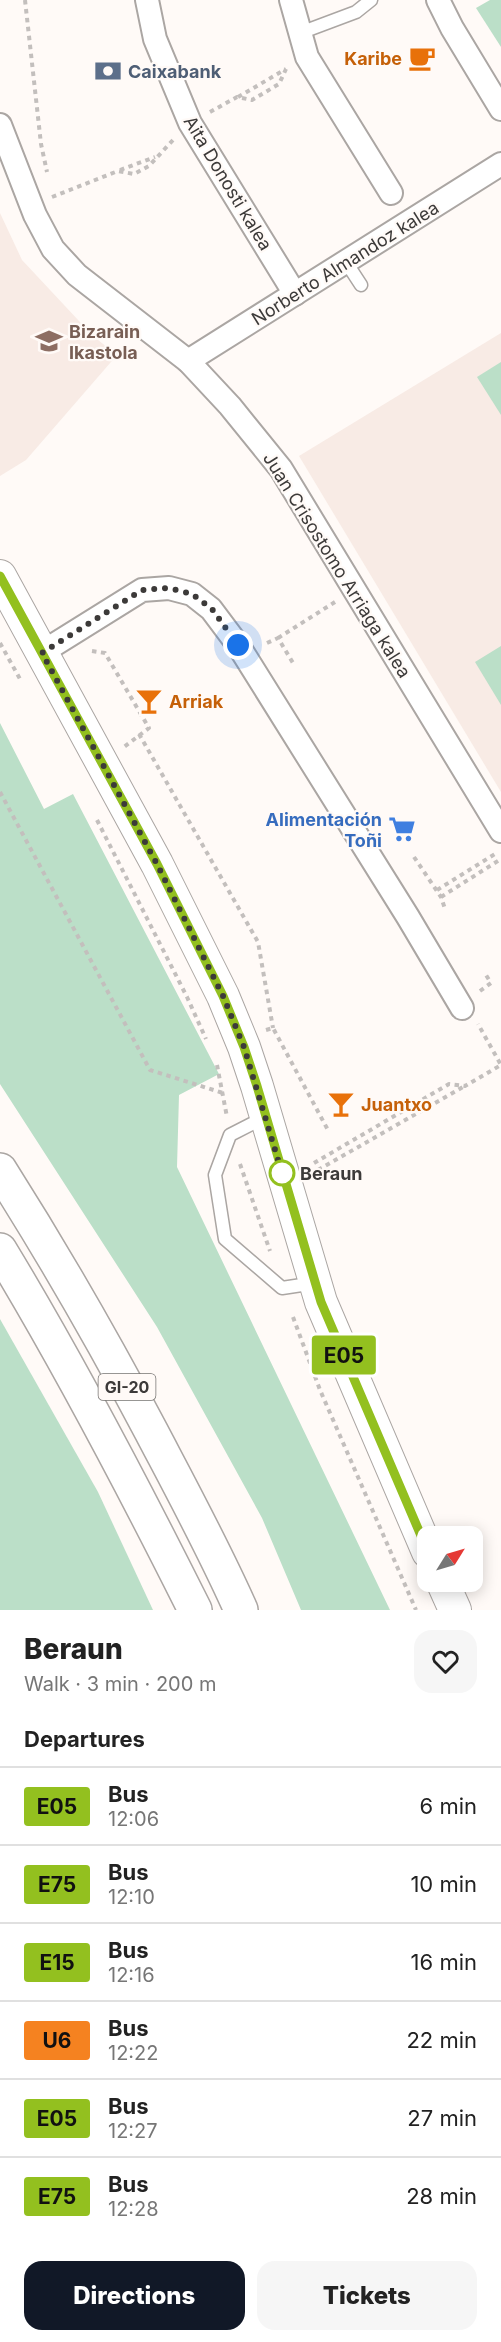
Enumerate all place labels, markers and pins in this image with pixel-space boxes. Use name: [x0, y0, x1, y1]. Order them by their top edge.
cafe icon: Karibe: [407, 43, 437, 73]
place label: Karibe: [344, 48, 402, 69]
bank icon: Caixabank: [93, 56, 123, 86]
place label: Caixabank: [128, 61, 222, 82]
place label: Bizarain Ikastola: [69, 321, 140, 363]
school or university icon: Bizarain Ikastola: [34, 326, 64, 356]
bar icon: Arriak: [134, 686, 164, 716]
place label: Arriak: [169, 691, 224, 712]
place label: Alimentación Toñi: [266, 809, 382, 851]
supermarket icon: Alimentación Toñi: [387, 814, 417, 844]
bar icon: Juantxo: [326, 1089, 356, 1119]
place label: Juantxo: [361, 1094, 432, 1115]
marker: Beraun: [269, 1160, 295, 1186]
place label: Beraun: [300, 1163, 363, 1184]

